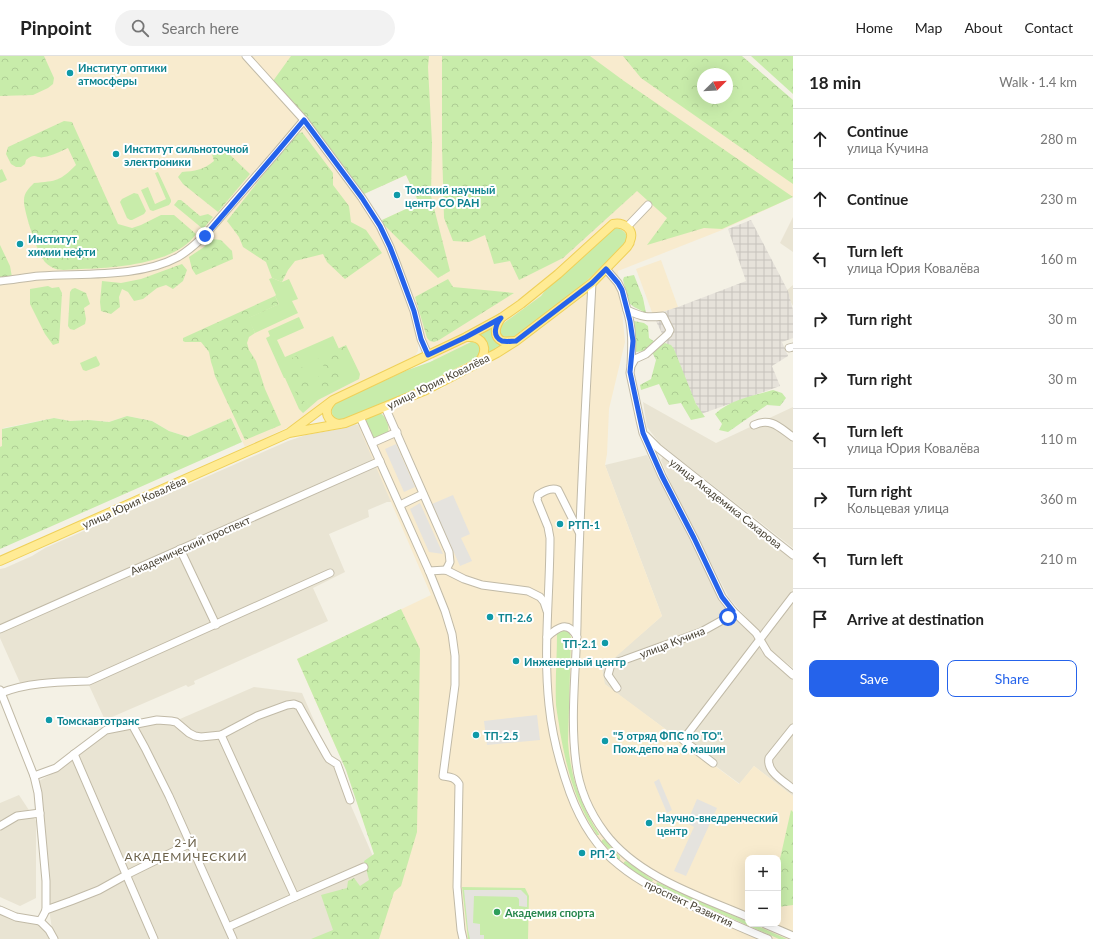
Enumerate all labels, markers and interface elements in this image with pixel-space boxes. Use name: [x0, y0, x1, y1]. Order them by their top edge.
search box: [115, 10, 395, 46]
text: Pinpoint: [20, 16, 91, 39]
icon: search: [129, 17, 151, 39]
text: Search here: [161, 19, 239, 37]
text: Home: [855, 19, 893, 36]
text: Map: [915, 19, 942, 36]
text: About: [964, 19, 1002, 36]
text: Contact: [1024, 19, 1073, 36]
place label: Институт оптики атмосферы: [78, 61, 167, 87]
marker: Институт оптики атмосферы: [65, 68, 75, 78]
north arrow: [697, 68, 733, 104]
text: 18 min: [809, 72, 861, 93]
text: Walk · 1.4 km: [999, 74, 1077, 90]
text: Continue: [847, 122, 908, 140]
icon: ahead: [809, 128, 831, 150]
text: 280 m: [1040, 131, 1077, 147]
text: улица Кучина: [847, 140, 929, 156]
place label: Институт сильноточной электроники: [124, 142, 248, 168]
marker: Институт сильноточной электроники: [111, 149, 121, 159]
place label: Томский научный центр СО РАН: [405, 183, 495, 209]
icon: ahead: [809, 188, 831, 210]
marker: Томский научный центр СО РАН: [392, 190, 402, 200]
text: Continue: [847, 190, 908, 208]
text: 230 m: [1040, 191, 1077, 207]
route end: [196, 227, 214, 245]
place label: Институт химии нефти: [28, 232, 96, 258]
marker: Институт химии нефти: [15, 239, 25, 249]
text: Turn left: [847, 242, 903, 260]
icon: left: [809, 248, 831, 270]
text: 160 m: [1040, 251, 1077, 267]
text: улица Юрия Ковалёва: [847, 260, 980, 276]
icon: right: [809, 308, 831, 330]
text: Turn right: [847, 310, 912, 328]
text: 30 m: [1048, 311, 1077, 327]
street label: улица Юрия Ковалёва: [385, 351, 491, 411]
icon: right: [809, 368, 831, 390]
text: Turn right: [847, 370, 912, 388]
text: 30 m: [1048, 371, 1077, 387]
text: Turn left: [847, 422, 903, 440]
icon: left: [809, 428, 831, 450]
text: 110 m: [1040, 431, 1077, 447]
text: улица Юрия Ковалёва: [847, 440, 980, 456]
street label: улица Академика Сахарова: [667, 455, 785, 551]
street label: улица Юрия Ковалёва: [80, 473, 188, 531]
text: Turn right: [847, 482, 912, 500]
icon: right: [809, 488, 831, 510]
text: 360 m: [1040, 491, 1077, 507]
text: Кольцевая улица: [847, 500, 949, 516]
street label: Академический проспект: [128, 512, 252, 577]
place label: РТП-1: [568, 518, 600, 531]
marker: РТП-1: [555, 519, 565, 529]
icon: left: [809, 548, 831, 570]
text: Turn left: [847, 550, 903, 568]
text: 210 m: [1040, 551, 1077, 567]
route start: [719, 608, 737, 626]
icon: arrive: [809, 608, 831, 630]
text: Arrive at destination: [847, 610, 984, 628]
place label: ТП-2.6: [498, 611, 533, 624]
marker: ТП-2.6: [485, 612, 495, 622]
street label: улица Кучина: [637, 624, 707, 660]
place label: ТП-2.1: [563, 637, 597, 650]
marker: ТП-2.1: [600, 638, 610, 648]
place label: Инженерный центр: [524, 655, 626, 668]
marker: Инженерный центр: [511, 656, 521, 666]
button: Save: [809, 660, 939, 697]
button: Share: [947, 660, 1077, 697]
place label: Томскавтотранс: [57, 714, 140, 727]
marker: Томскавтотранс: [44, 715, 54, 725]
place label: ТП-2.5: [484, 729, 518, 742]
place label: "5 отряд ФПС по ТО". Пож.депо на 6 машин: [613, 729, 726, 755]
marker: ТП-2.5: [471, 730, 481, 740]
marker: "5 отряд ФПС по ТО". Пож.депо на 6 машин: [600, 736, 610, 746]
place label: Научно-внедренческий центр: [657, 811, 778, 837]
marker: Научно-внедренческий центр: [644, 818, 654, 828]
district label: 2-Й АКАДЕМИЧЕСКИЙ: [124, 835, 248, 864]
place label: РП-2: [590, 847, 616, 860]
marker: РП-2: [577, 848, 587, 858]
map controls: [745, 855, 781, 927]
button: +: [745, 855, 781, 891]
street label: проспект Развития: [643, 877, 735, 929]
button: −: [745, 891, 781, 927]
place label: Академия спорта: [504, 906, 595, 919]
marker: Академия спорта: [492, 907, 502, 917]

